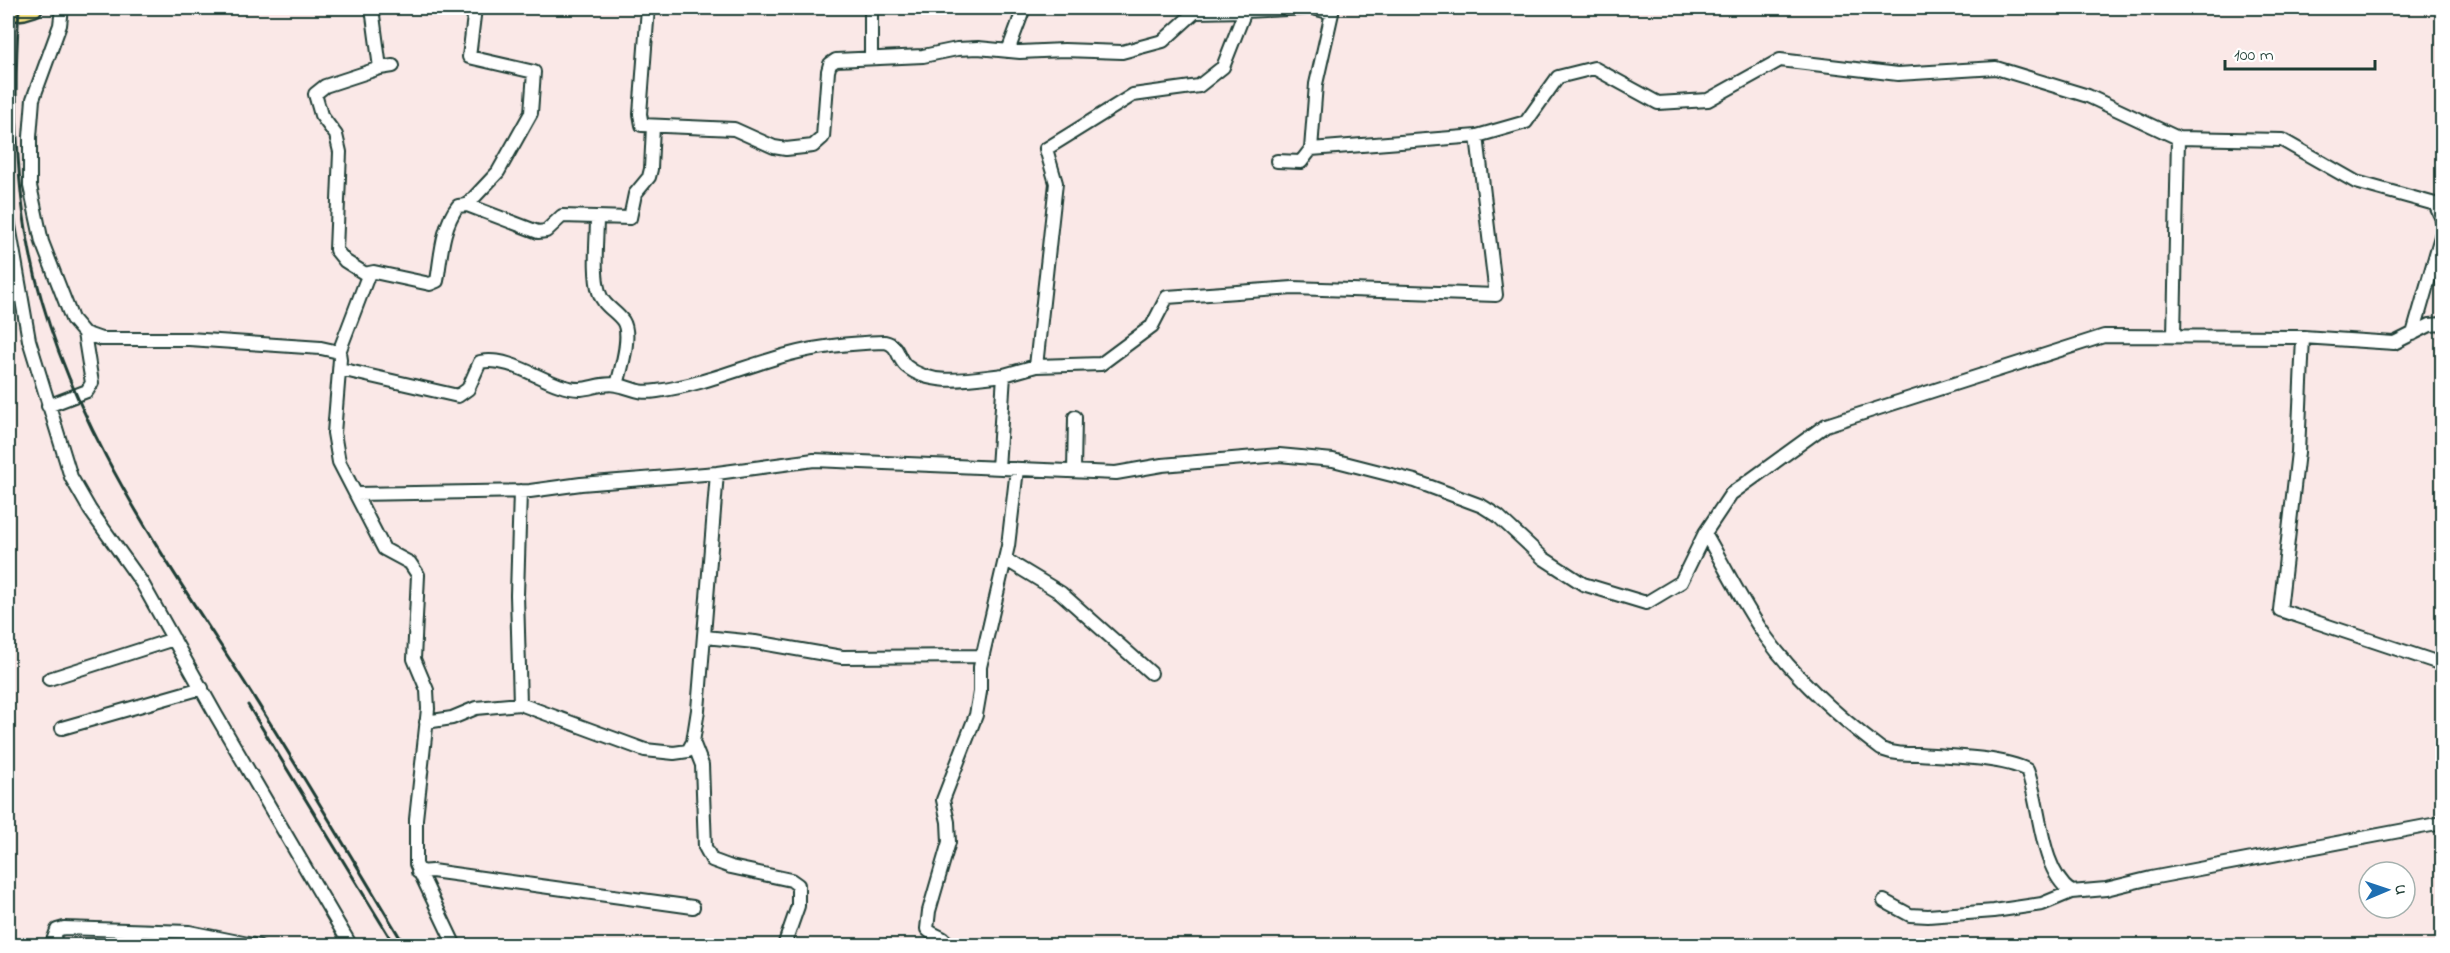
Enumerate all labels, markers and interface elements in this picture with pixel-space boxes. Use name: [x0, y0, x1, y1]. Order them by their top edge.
scale bar: [2225, 33, 2375, 71]
text: 100 m: [2234, 43, 2274, 69]
north arrow: [2357, 860, 2417, 920]
text: U: [2388, 884, 2412, 895]

